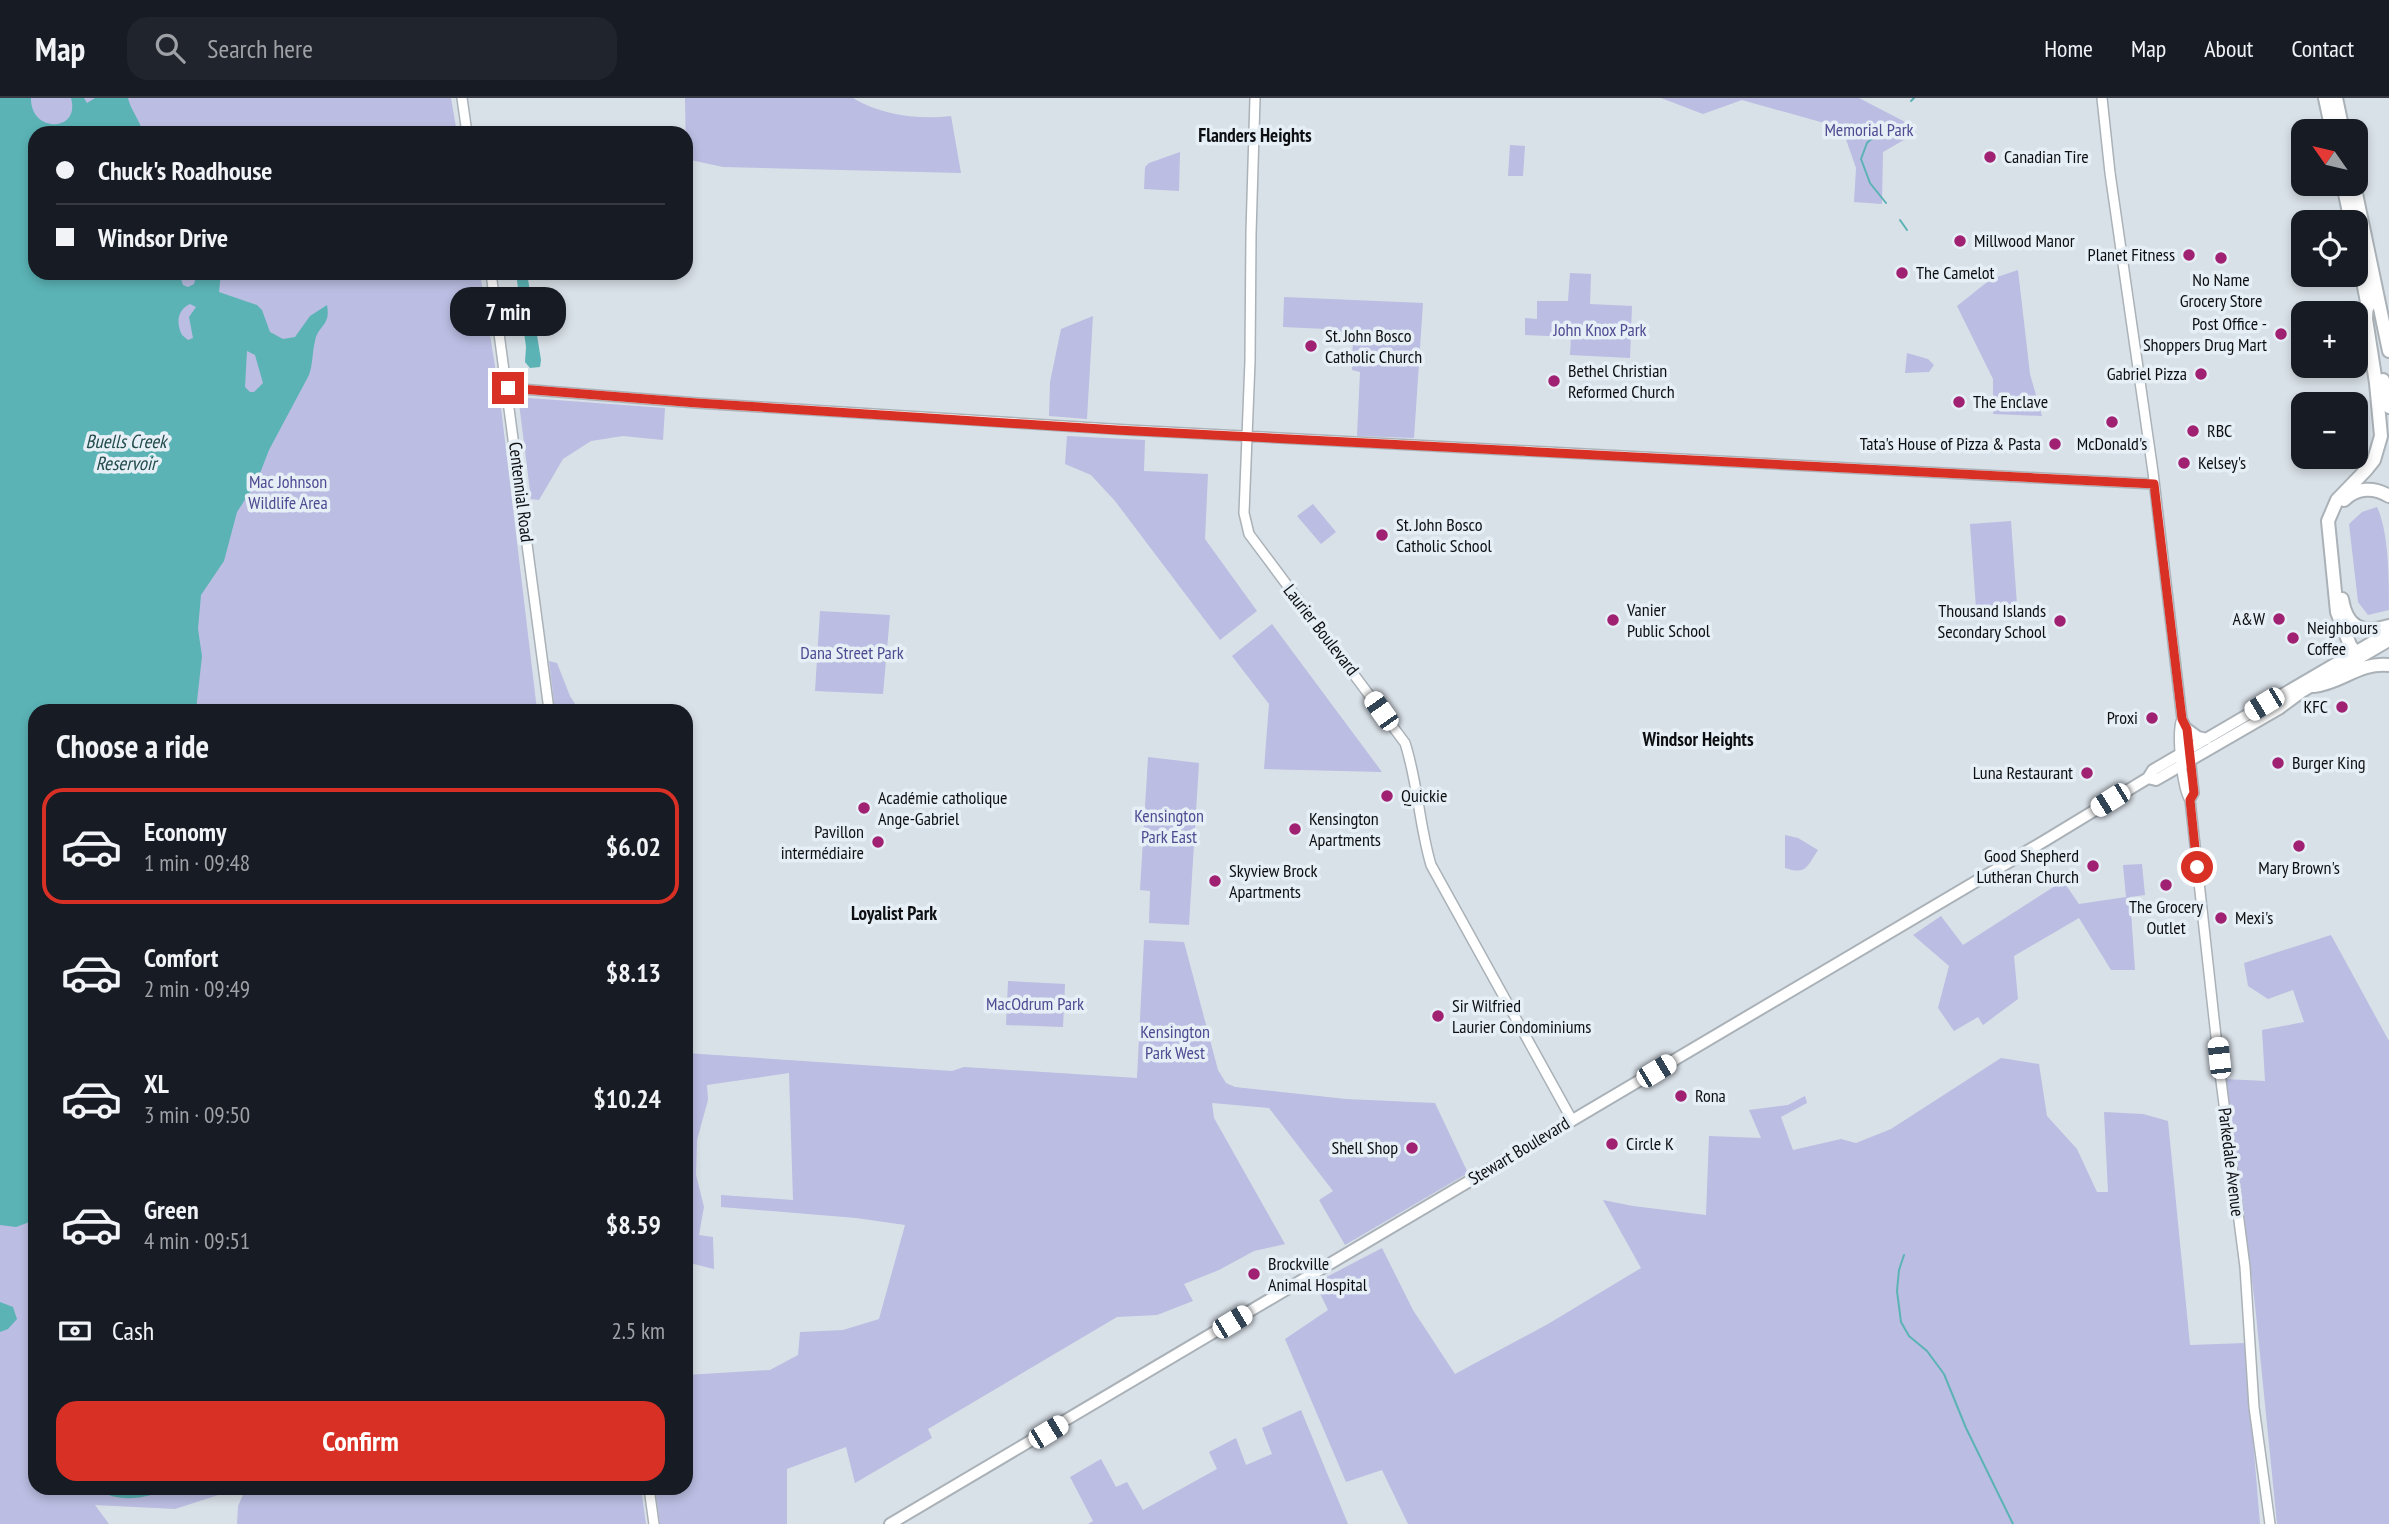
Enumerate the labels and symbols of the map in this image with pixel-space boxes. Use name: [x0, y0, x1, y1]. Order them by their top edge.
park label: Memorial Park: [1824, 118, 1914, 141]
north arrow: [2291, 119, 2368, 196]
district label: Flanders Heights: [1198, 123, 1312, 147]
place label: Canadian Tire: [2004, 145, 2089, 168]
marker: Canadian Tire: [1982, 149, 1998, 165]
place label: Millwood Manor: [1974, 229, 2075, 252]
marker: Millwood Manor: [1952, 233, 1968, 249]
place label: Planet Fitness: [2088, 243, 2175, 266]
marker: Planet Fitness: [2181, 247, 2197, 263]
marker: No Name Grocery Store: [2213, 250, 2229, 266]
place label: The Camelot: [1916, 261, 1995, 284]
marker: The Camelot: [1894, 265, 1910, 281]
place label: No Name Grocery Store: [2180, 268, 2262, 312]
callout: 7 min: [450, 286, 566, 336]
place label: Post Office - Shoppers Drug Mart: [2143, 312, 2267, 356]
park label: John Knox Park: [1552, 318, 1647, 341]
place label: St. John Bosco Catholic Church: [1325, 324, 1422, 368]
marker: Post Office - Shoppers Drug Mart: [2273, 326, 2289, 342]
marker: St. John Bosco Catholic Church: [1303, 338, 1319, 354]
place label: Bethel Christian Reformed Church: [1568, 359, 1675, 403]
place label: Gabriel Pizza: [2107, 362, 2187, 385]
marker: Gabriel Pizza: [2193, 366, 2209, 382]
route end: [492, 372, 524, 404]
marker: Bethel Christian Reformed Church: [1546, 373, 1562, 389]
place label: The Enclave: [1973, 390, 2048, 413]
marker: The Enclave: [1951, 394, 1967, 410]
marker: McDonald's: [2104, 414, 2120, 430]
place label: RBC: [2207, 419, 2232, 442]
marker: RBC: [2185, 423, 2201, 439]
water label: Buells Creek Reservoir: [86, 429, 169, 475]
place label: Tata's House of Pizza & Pasta: [1860, 432, 2041, 455]
place label: McDonald's: [2077, 432, 2147, 455]
marker: Tata's House of Pizza & Pasta: [2047, 436, 2063, 452]
street label: Centennial Road: [504, 440, 539, 543]
place label: Kelsey's: [2198, 451, 2246, 474]
marker: Kelsey's: [2176, 455, 2192, 471]
park label: Mac Johnson Wildlife Area: [248, 470, 328, 514]
place label: St. John Bosco Catholic School: [1396, 513, 1492, 557]
marker: St. John Bosco Catholic School: [1374, 527, 1390, 543]
street label: Laurier Boulevard: [1279, 579, 1364, 680]
place label: Vanier Public School: [1626, 598, 1711, 642]
place label: Thousand Islands Secondary School: [1937, 599, 2047, 643]
place label: A&W: [2233, 607, 2265, 630]
marker: A&W: [2271, 611, 2287, 627]
marker: Vanier Public School: [1605, 612, 1621, 628]
marker: Thousand Islands Secondary School: [2052, 613, 2068, 629]
place label: Neighbours Coffee: [2307, 616, 2378, 660]
marker: Neighbours Coffee: [2285, 630, 2301, 646]
park label: Dana Street Park: [800, 641, 904, 664]
car: [2241, 684, 2288, 724]
car: [1361, 688, 1402, 734]
place label: KFC: [2303, 695, 2328, 718]
marker: KFC: [2334, 699, 2350, 715]
place label: Proxi: [2107, 706, 2138, 729]
marker: Proxi: [2144, 710, 2160, 726]
district label: Windsor Heights: [1641, 727, 1754, 751]
place label: Burger King: [2292, 751, 2366, 774]
marker: Burger King: [2270, 755, 2286, 771]
place label: Luna Restaurant: [1973, 761, 2073, 784]
marker: Luna Restaurant: [2079, 765, 2095, 781]
car: [2087, 780, 2134, 820]
place label: Quickie: [1401, 784, 1447, 807]
place label: Académie catholique Ange-Gabriel: [878, 786, 1007, 830]
marker: Quickie: [1379, 788, 1395, 804]
marker: Académie catholique Ange-Gabriel: [856, 800, 872, 816]
park label: Kensington Park East: [1134, 804, 1204, 848]
place label: Kensington Apartments: [1309, 807, 1381, 851]
place label: Pavillon intermédiaire: [781, 820, 864, 864]
marker: Kensington Apartments: [1287, 821, 1303, 837]
marker: Pavillon intermédiaire: [870, 834, 886, 850]
marker: Mary Brown's: [2291, 838, 2307, 854]
place label: Good Shepherd Lutheran Church: [1977, 844, 2079, 888]
route start: [2181, 851, 2213, 883]
place label: Mary Brown's: [2258, 856, 2340, 879]
marker: Good Shepherd Lutheran Church: [2085, 858, 2101, 874]
place label: Skyview Brock Apartments: [1229, 859, 1318, 903]
marker: Skyview Brock Apartments: [1207, 873, 1223, 889]
marker: The Grocery Outlet: [2158, 877, 2174, 893]
place label: The Grocery Outlet: [2129, 895, 2203, 939]
district label: Loyalist Park: [851, 901, 937, 925]
place label: Mexi's: [2235, 906, 2273, 929]
marker: Mexi's: [2213, 910, 2229, 926]
park label: MacOdrum Park: [986, 992, 1084, 1015]
place label: Sir Wilfried Laurier Condominiums: [1452, 994, 1591, 1038]
marker: Sir Wilfried Laurier Condominiums: [1430, 1008, 1446, 1024]
park label: Kensington Park West: [1140, 1020, 1210, 1064]
car: [2207, 1036, 2232, 1080]
car: [1633, 1051, 1680, 1091]
place label: Rona: [1695, 1084, 1726, 1107]
marker: Rona: [1673, 1088, 1689, 1104]
street label: Parkedale Avenue: [2213, 1106, 2250, 1218]
street label: Stewart Boulevard: [1464, 1111, 1574, 1190]
place label: Circle K: [1626, 1132, 1674, 1155]
place label: Shell Shop: [1332, 1136, 1398, 1159]
marker: Circle K: [1604, 1136, 1620, 1152]
marker: Shell Shop: [1404, 1140, 1420, 1156]
place label: Brockville Animal Hospital: [1268, 1252, 1368, 1296]
marker: Brockville Animal Hospital: [1246, 1266, 1262, 1282]
car: [1209, 1302, 1256, 1342]
car: [1025, 1412, 1072, 1452]

